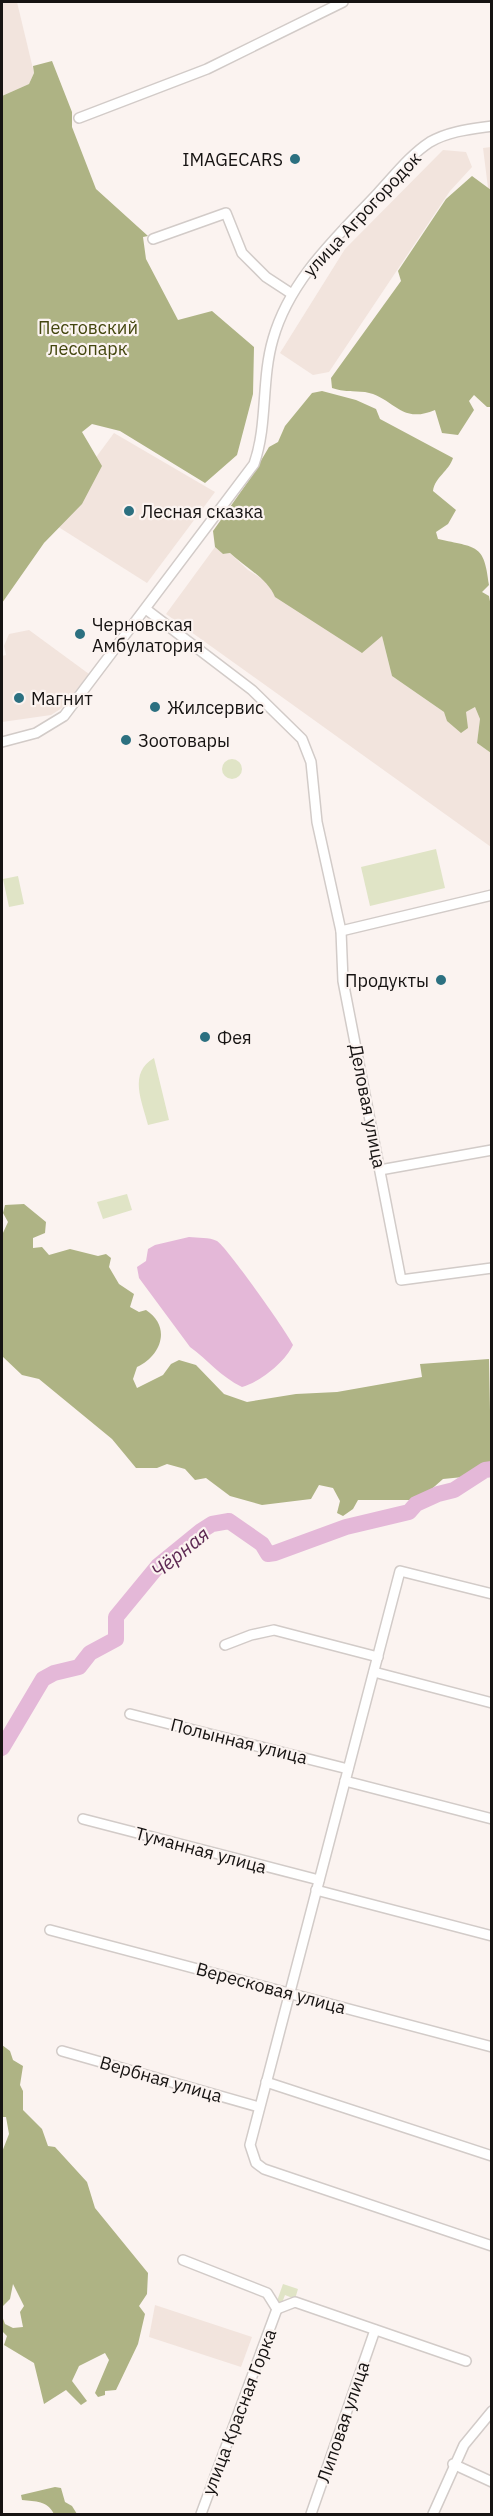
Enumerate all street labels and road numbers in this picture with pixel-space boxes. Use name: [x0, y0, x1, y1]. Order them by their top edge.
street label: улица Агрогородок: [298, 147, 426, 281]
street label: Деловая улица: [345, 1042, 391, 1171]
street label: Полынная улица: [168, 1713, 310, 1769]
street label: Туманная улица: [133, 1821, 270, 1879]
street label: Вересковая улица: [194, 1957, 349, 2019]
street label: Вербная улица: [97, 2051, 225, 2108]
street label: улица Красная Горка: [197, 2325, 281, 2498]
street label: Липовая улица: [312, 2358, 375, 2486]

